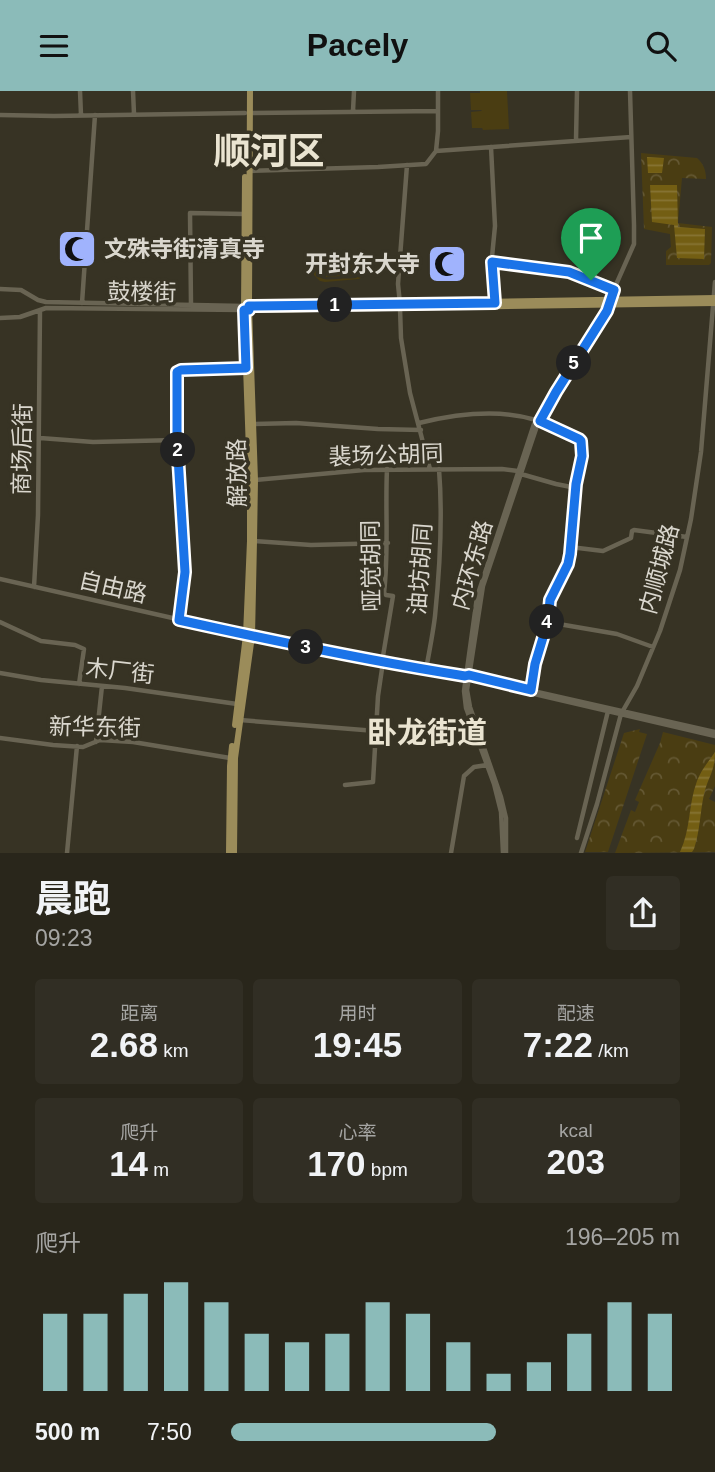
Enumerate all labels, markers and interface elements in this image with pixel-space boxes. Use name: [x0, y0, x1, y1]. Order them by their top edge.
icon: menu: [35, 27, 73, 65]
text: Pacely: [307, 27, 408, 63]
icon: search: [642, 27, 680, 65]
district label: 顺河区: [214, 131, 325, 172]
pin: [561, 208, 621, 280]
icon: arrive: [572, 219, 610, 257]
mosque icon: 文殊寺街清真寺: [56, 228, 98, 270]
place label: 文殊寺街清真寺: [104, 236, 265, 262]
mosque icon: 开封东大寺: [426, 243, 468, 285]
place label: 开封东大寺: [305, 251, 420, 277]
street label: 鼓楼街: [107, 278, 177, 306]
pin: 1: [318, 287, 352, 323]
text: 1: [329, 294, 340, 315]
pin: 5: [556, 345, 592, 381]
text: 5: [568, 352, 579, 373]
street label: 商场后街: [8, 403, 36, 495]
pin: 2: [160, 433, 196, 467]
street label: 解放路: [223, 438, 251, 508]
text: 2: [172, 439, 183, 460]
street label: 裴场公胡同: [328, 440, 444, 470]
street label: 内环东路: [447, 517, 497, 613]
street label: 哑觉胡同: [357, 520, 385, 612]
street label: 内顺城路: [635, 521, 683, 617]
street label: 油坊胡同: [404, 522, 436, 616]
street label: 自由路: [76, 567, 150, 607]
pin: 4: [530, 605, 564, 639]
text: 4: [541, 611, 552, 632]
pin: 3: [288, 629, 324, 665]
text: 3: [300, 636, 311, 657]
street label: 木厂街: [84, 654, 156, 688]
street label: 新华东街: [49, 713, 141, 741]
district label: 卧龙街道: [367, 716, 487, 749]
button: share: [606, 876, 680, 950]
text: 晨跑: [35, 878, 111, 920]
text: 09:23: [35, 925, 93, 951]
text: 距离: [120, 1003, 158, 1024]
text: 用时: [338, 1003, 377, 1024]
text: 配速: [557, 1003, 595, 1024]
text: 2.68: [90, 1025, 158, 1064]
text: 19:45: [313, 1025, 402, 1064]
text: 7:22: [523, 1025, 593, 1064]
text: km: [158, 1040, 189, 1061]
text: /km: [593, 1040, 629, 1061]
text: kcal: [559, 1120, 593, 1141]
text: 爬升: [120, 1122, 158, 1143]
text: 心率: [338, 1122, 377, 1143]
text: 203: [547, 1142, 605, 1181]
text: 14: [109, 1144, 148, 1183]
text: 170: [307, 1144, 366, 1183]
text: m: [148, 1159, 169, 1180]
text: bpm: [366, 1159, 408, 1180]
text: 196–205 m: [565, 1224, 680, 1250]
text: 爬升: [35, 1230, 81, 1256]
text: 500 m: [35, 1419, 100, 1445]
text: 7:50: [147, 1419, 192, 1445]

